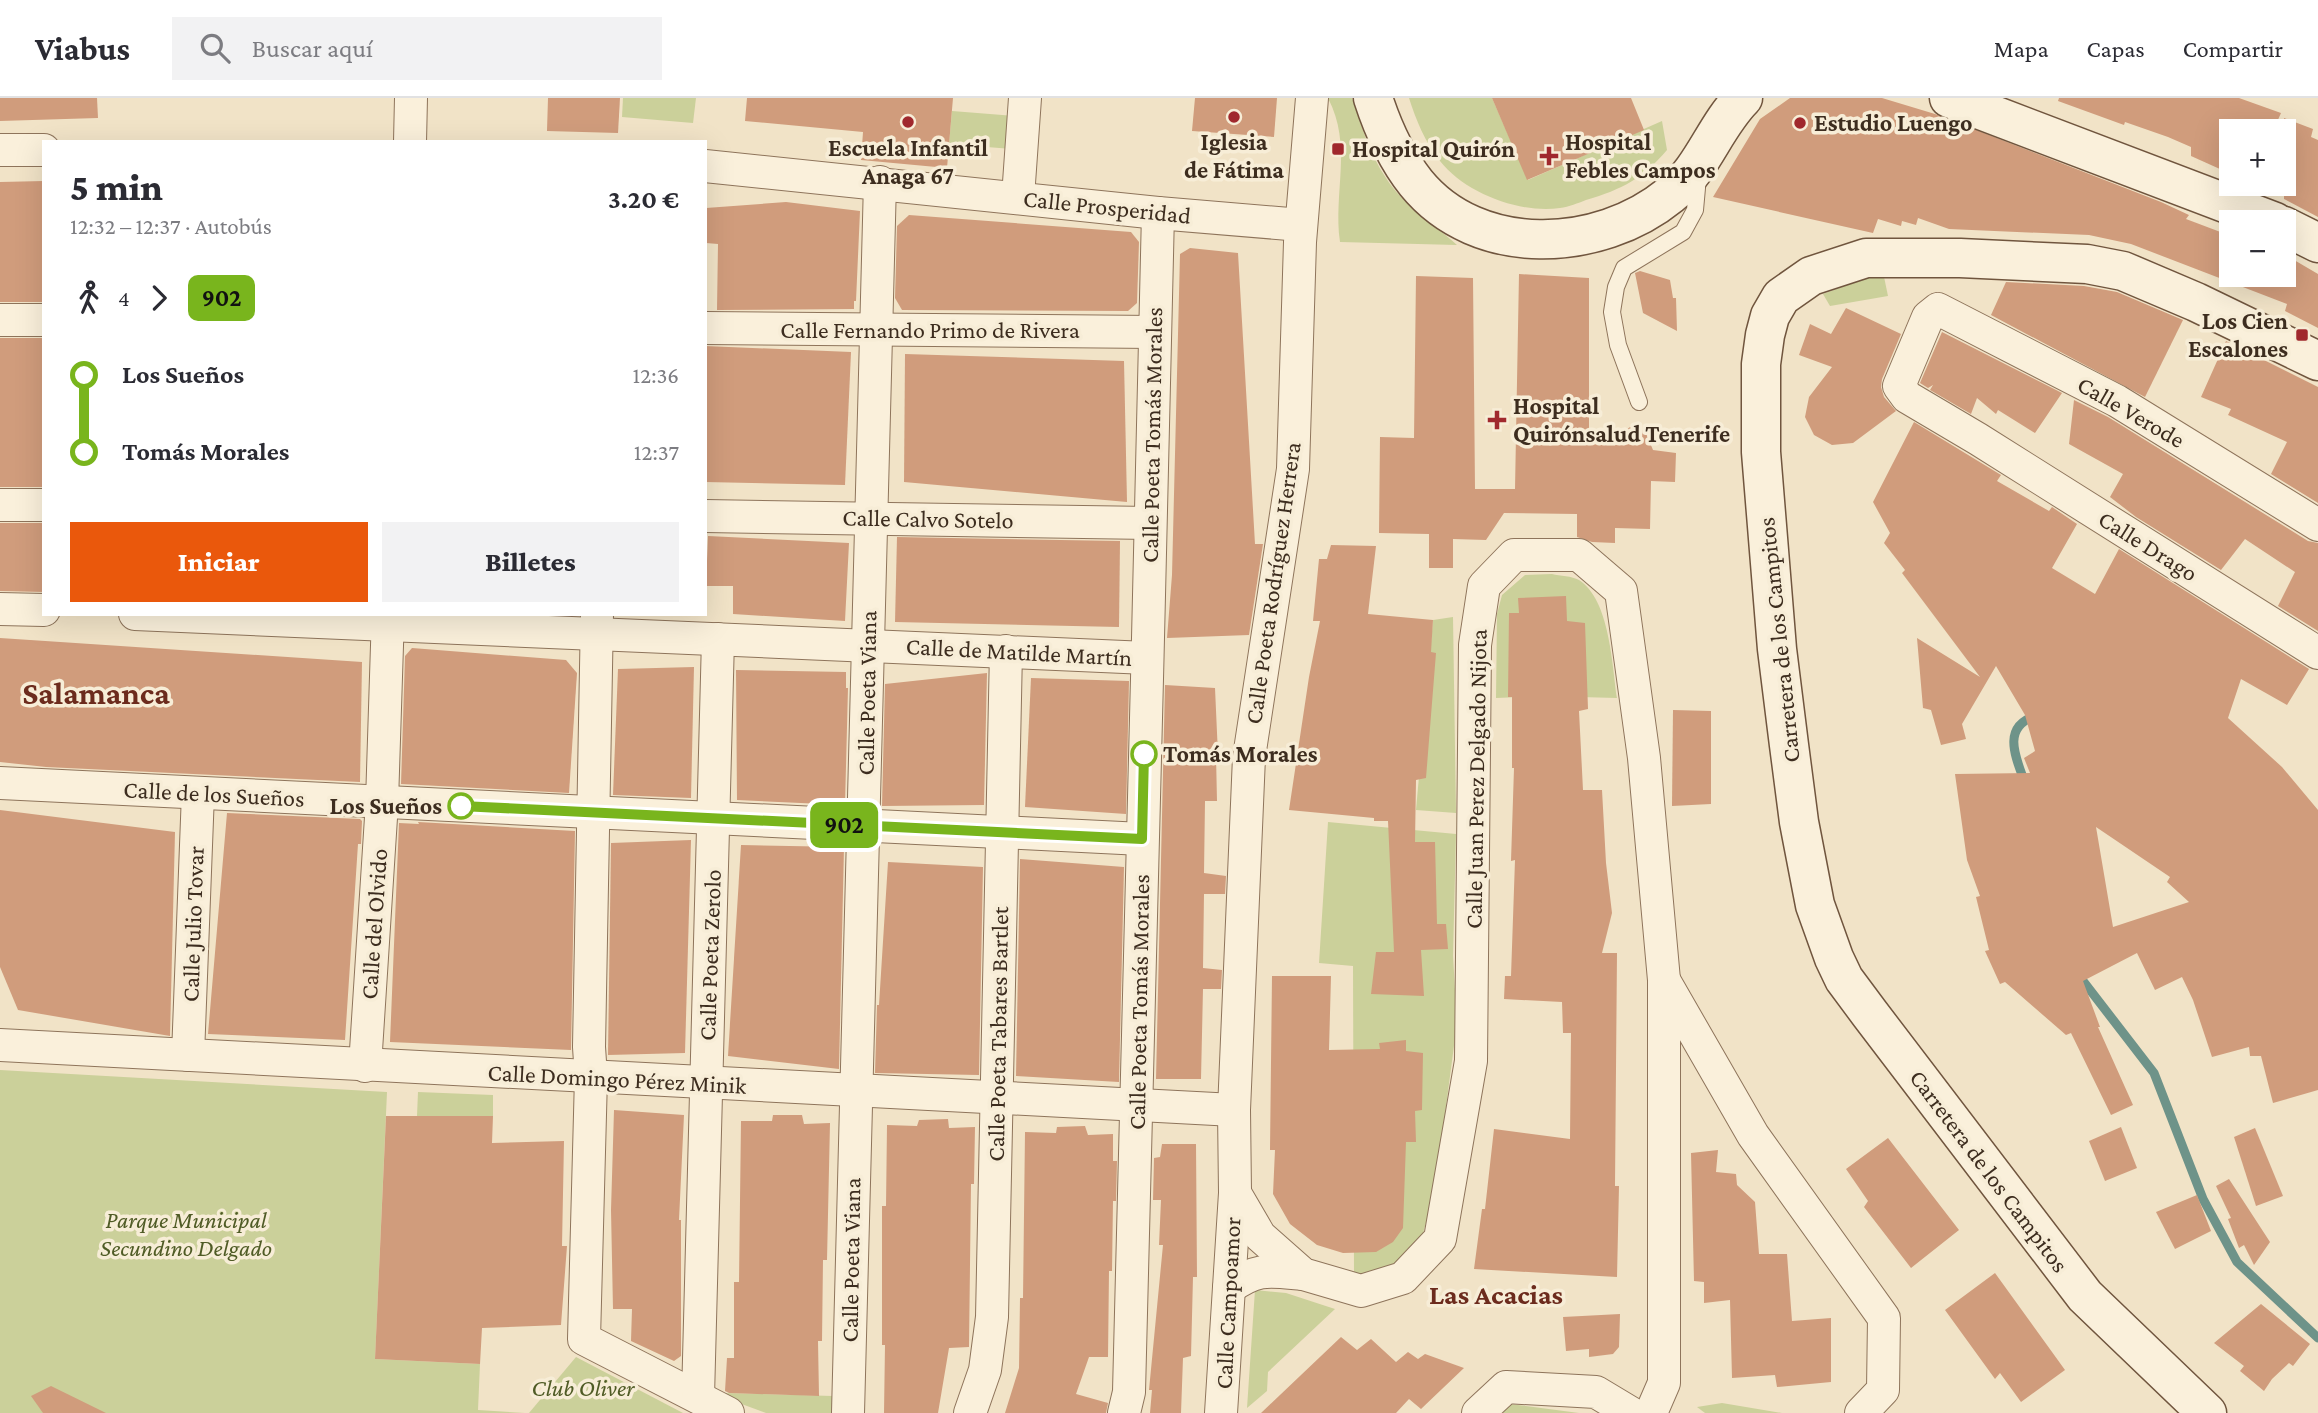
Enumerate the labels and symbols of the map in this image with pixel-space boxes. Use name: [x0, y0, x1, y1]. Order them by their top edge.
marker: Iglesia de Fátima: [1226, 109, 1242, 125]
place label: Estudio Luengo: [1814, 109, 1973, 136]
marker: Escuela Infantil Anaga 67: [900, 114, 916, 130]
marker: Estudio Luengo: [1792, 115, 1808, 131]
place label: Iglesia de Fátima: [1184, 128, 1284, 183]
place label: Hospital Febles Campos: [1565, 128, 1716, 183]
place label: Escuela Infantil Anaga 67: [828, 134, 988, 189]
place label: Hospital Quirón: [1352, 135, 1515, 162]
marker: Hospital Quirón: [1330, 141, 1346, 157]
marker: Hospital Febles Campos: [1539, 146, 1559, 166]
street label: Calle Prosperidad: [1022, 184, 1193, 229]
street label: Calle Poeta Tomás Morales: [1136, 307, 1167, 563]
place label: Los Cien Escalones: [2188, 307, 2288, 362]
street label: Calle Fernando Primo de Rivera: [780, 316, 1080, 343]
marker: Los Cien Escalones: [2294, 327, 2310, 343]
street label: Calle Verode: [2073, 370, 2190, 453]
place label: Hospital Quirónsalud Tenerife: [1513, 392, 1730, 447]
marker: Hospital Quirónsalud Tenerife: [1487, 410, 1507, 430]
street label: Calle Poeta Rodríguez Herrera: [1239, 440, 1306, 726]
street label: Calle Calvo Sotelo: [842, 504, 1014, 533]
street label: Calle Drago: [2094, 505, 2203, 587]
street label: Carretera de los Campitos: [1752, 516, 1805, 764]
street label: Calle Poeta Viana: [852, 610, 881, 776]
street label: Calle Juan Perez Delgado Nijota: [1459, 629, 1492, 929]
street label: Calle de Matilde Martín: [905, 632, 1133, 671]
district label: Salamanca: [22, 675, 170, 711]
place label: Tomás Morales: [1163, 740, 1318, 767]
marker: Tomás Morales: [1131, 741, 1157, 767]
street label: Calle de los Sueños: [123, 775, 305, 812]
place label: Los Sueños: [329, 792, 442, 819]
marker: Los Sueños: [448, 793, 474, 819]
line badge: 902: [804, 802, 884, 848]
street label: Calle Julio Tovar: [176, 845, 209, 1003]
street label: Calle del Olvido: [355, 848, 392, 1000]
street label: Calle Poeta Zerolo: [693, 869, 726, 1041]
street label: Calle Poeta Tomás Morales: [1123, 874, 1154, 1130]
street label: Calle Poeta Tabares Bartlet: [982, 905, 1013, 1162]
street label: Calle Domingo Pérez Minik: [487, 1058, 748, 1099]
street label: Carretera de los Campitos: [1904, 1064, 2074, 1277]
street label: Calle Poeta Viana: [836, 1177, 865, 1343]
park label: Parque Municipal Secundino Delgado: [100, 1206, 272, 1261]
street label: Calle Campoamor: [1210, 1216, 1246, 1390]
district label: Las Acacias: [1429, 1279, 1563, 1310]
park label: Club Oliver: [532, 1374, 635, 1401]

